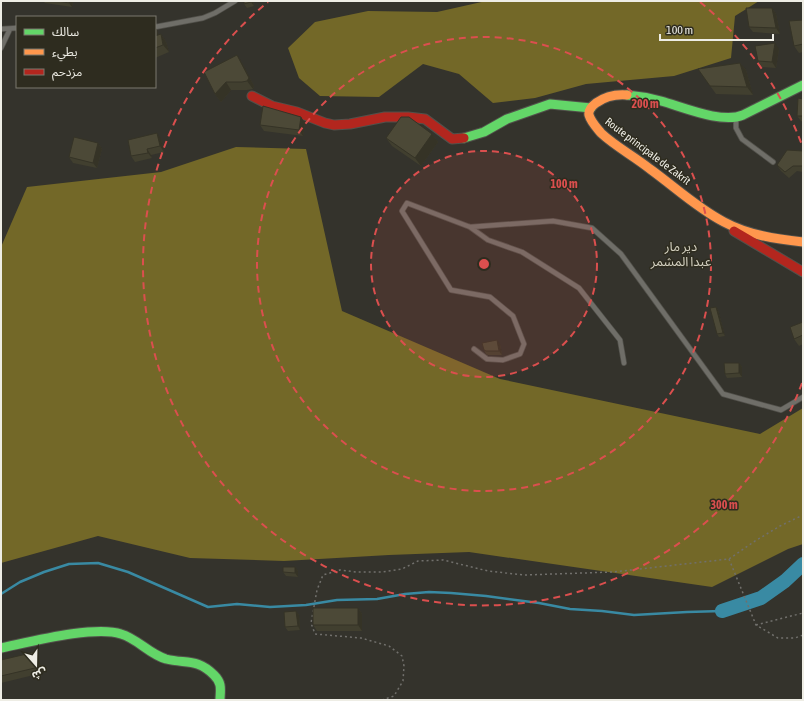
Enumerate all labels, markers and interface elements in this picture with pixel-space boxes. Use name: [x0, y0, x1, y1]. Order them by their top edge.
legend: [16, 16, 156, 88]
scale bar: [660, 16, 773, 42]
text: 100 m: [666, 23, 693, 37]
text: سالك: [52, 25, 79, 39]
text: بطيء: [52, 45, 78, 62]
text: مزدحم: [52, 65, 82, 81]
text: 200 m: [631, 97, 659, 111]
street label: Route principale de Zakrît: [603, 115, 693, 187]
text: 100 m: [550, 177, 578, 191]
district label: دير مار عبدا المشمر: [650, 239, 712, 269]
centre of rings: [477, 257, 491, 271]
text: 300 m: [710, 498, 738, 512]
north arrow: [16, 645, 56, 685]
text: ش: [30, 665, 49, 683]

